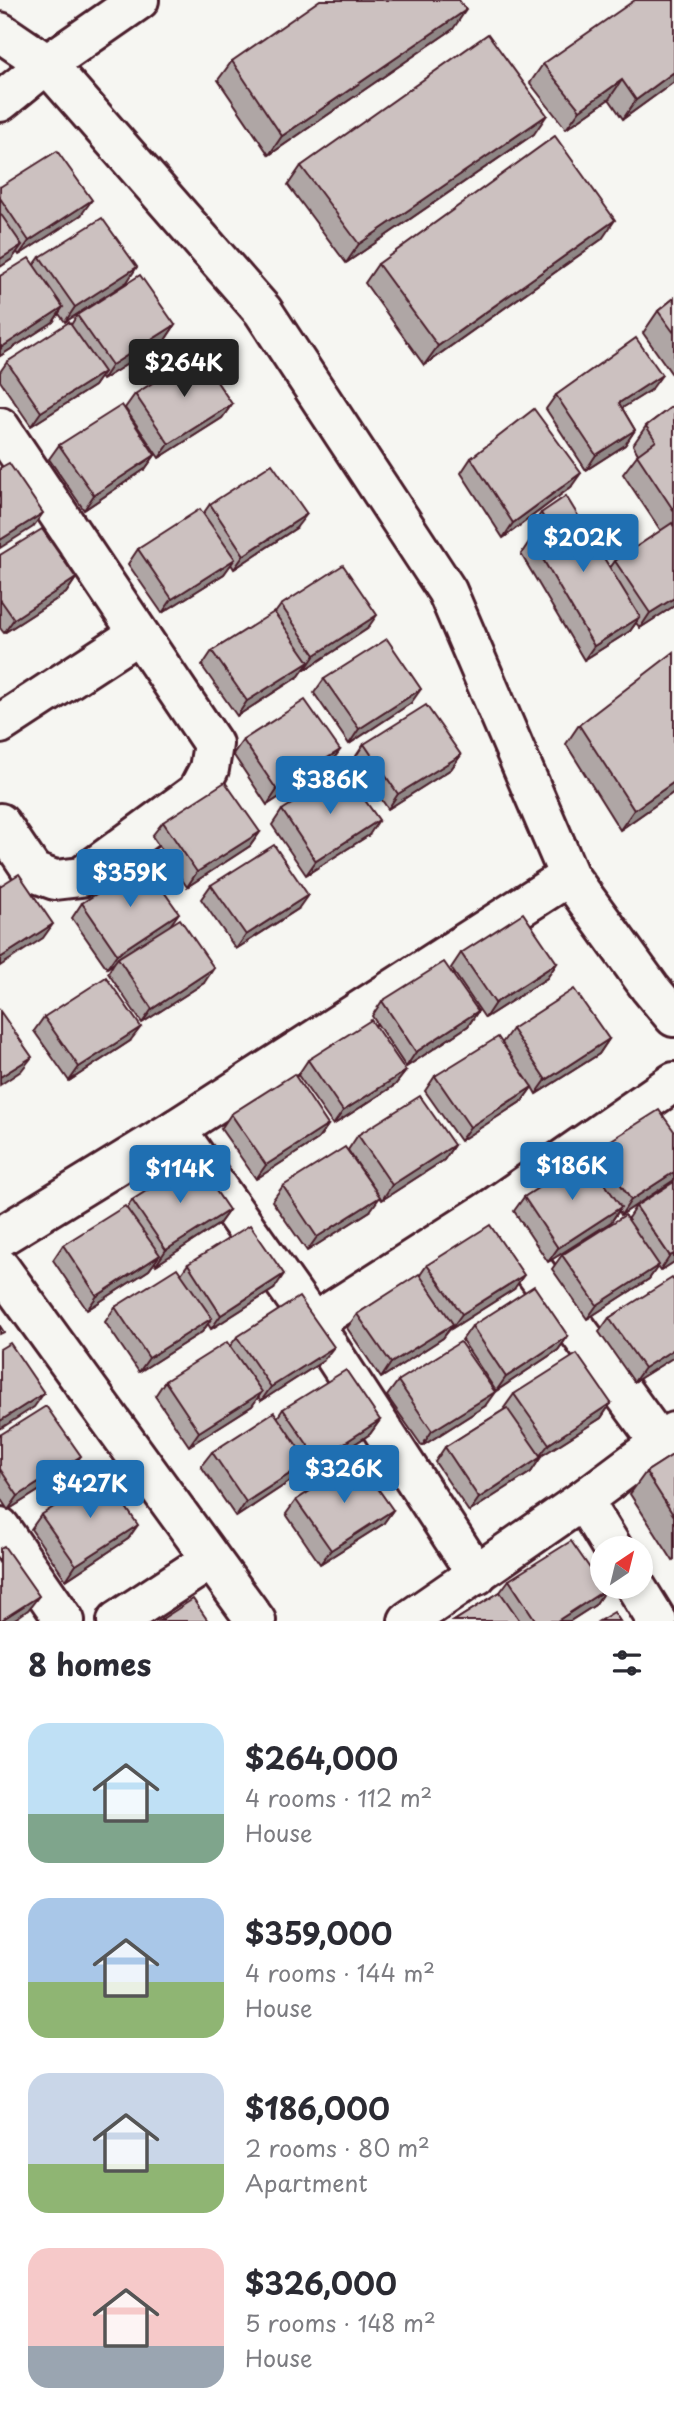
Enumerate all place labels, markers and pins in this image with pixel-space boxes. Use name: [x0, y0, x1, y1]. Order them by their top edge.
pin: $264K: [135, 340, 233, 399]
pin: $202K: [534, 514, 632, 574]
pin: $386K: [281, 756, 379, 816]
pin: $359K: [81, 850, 179, 909]
pin: $186K: [523, 1142, 621, 1202]
pin: $114K: [131, 1146, 229, 1205]
pin: $326K: [295, 1446, 393, 1505]
pin: $427K: [41, 1460, 139, 1520]

